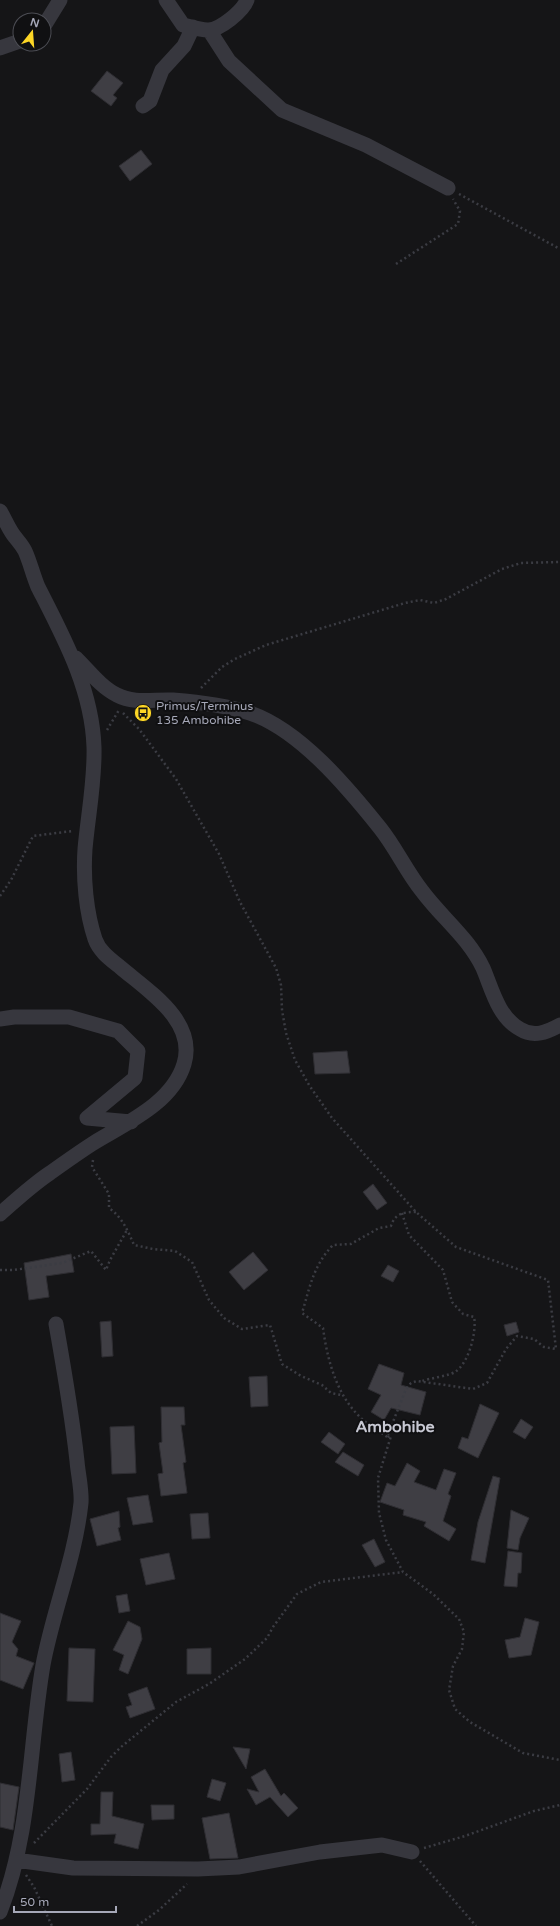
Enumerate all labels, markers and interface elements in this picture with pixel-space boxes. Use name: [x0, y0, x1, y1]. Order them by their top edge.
north arrow: [12, 12, 52, 52]
text: N: [29, 15, 41, 30]
place label: Primus/Terminus 135 Ambohibe: [156, 699, 253, 727]
bus stop icon: Primus/Terminus 135 Ambohibe: [133, 703, 153, 723]
district label: Ambohibe: [355, 1417, 435, 1437]
scale bar: [14, 1888, 116, 1914]
text: 50 m: [20, 1895, 49, 1909]

